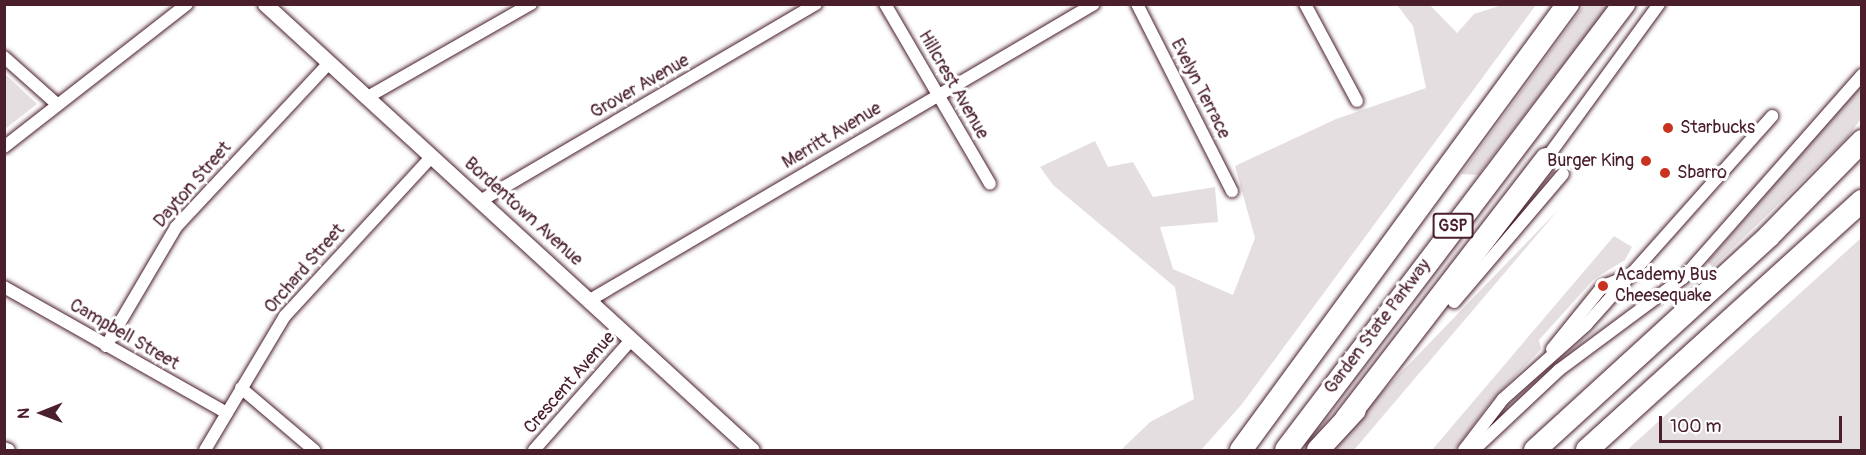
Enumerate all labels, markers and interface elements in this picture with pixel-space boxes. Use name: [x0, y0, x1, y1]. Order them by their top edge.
street label: Hillcrest Avenue: [913, 27, 993, 143]
street label: Evelyn Terrace: [1166, 35, 1234, 143]
street label: Grover Avenue: [587, 50, 693, 124]
street label: Merritt Avenue: [779, 98, 885, 174]
place label: Starbucks: [1680, 117, 1755, 139]
marker: Starbucks: [1661, 121, 1675, 135]
street label: Dayton Street: [150, 138, 236, 232]
place label: Burger King: [1547, 150, 1634, 172]
street label: Bordentown Avenue: [459, 153, 587, 271]
marker: Burger King: [1639, 154, 1653, 168]
place label: Sbarro: [1677, 162, 1727, 184]
marker: Sbarro: [1658, 166, 1672, 180]
road number: GSP: [1432, 213, 1474, 239]
street label: Orchard Street: [260, 220, 350, 318]
street label: Garden State Parkway: [1320, 255, 1436, 399]
place label: Academy Bus Cheesequake: [1615, 265, 1717, 308]
marker: Academy Bus Cheesequake: [1596, 279, 1610, 293]
street label: Campbell Street: [65, 295, 183, 375]
street label: Crescent Avenue: [520, 328, 620, 438]
north arrow: [12, 383, 72, 443]
scale bar: [1662, 404, 1845, 442]
text: N: [14, 408, 34, 419]
text: 100 m: [1670, 415, 1722, 438]

